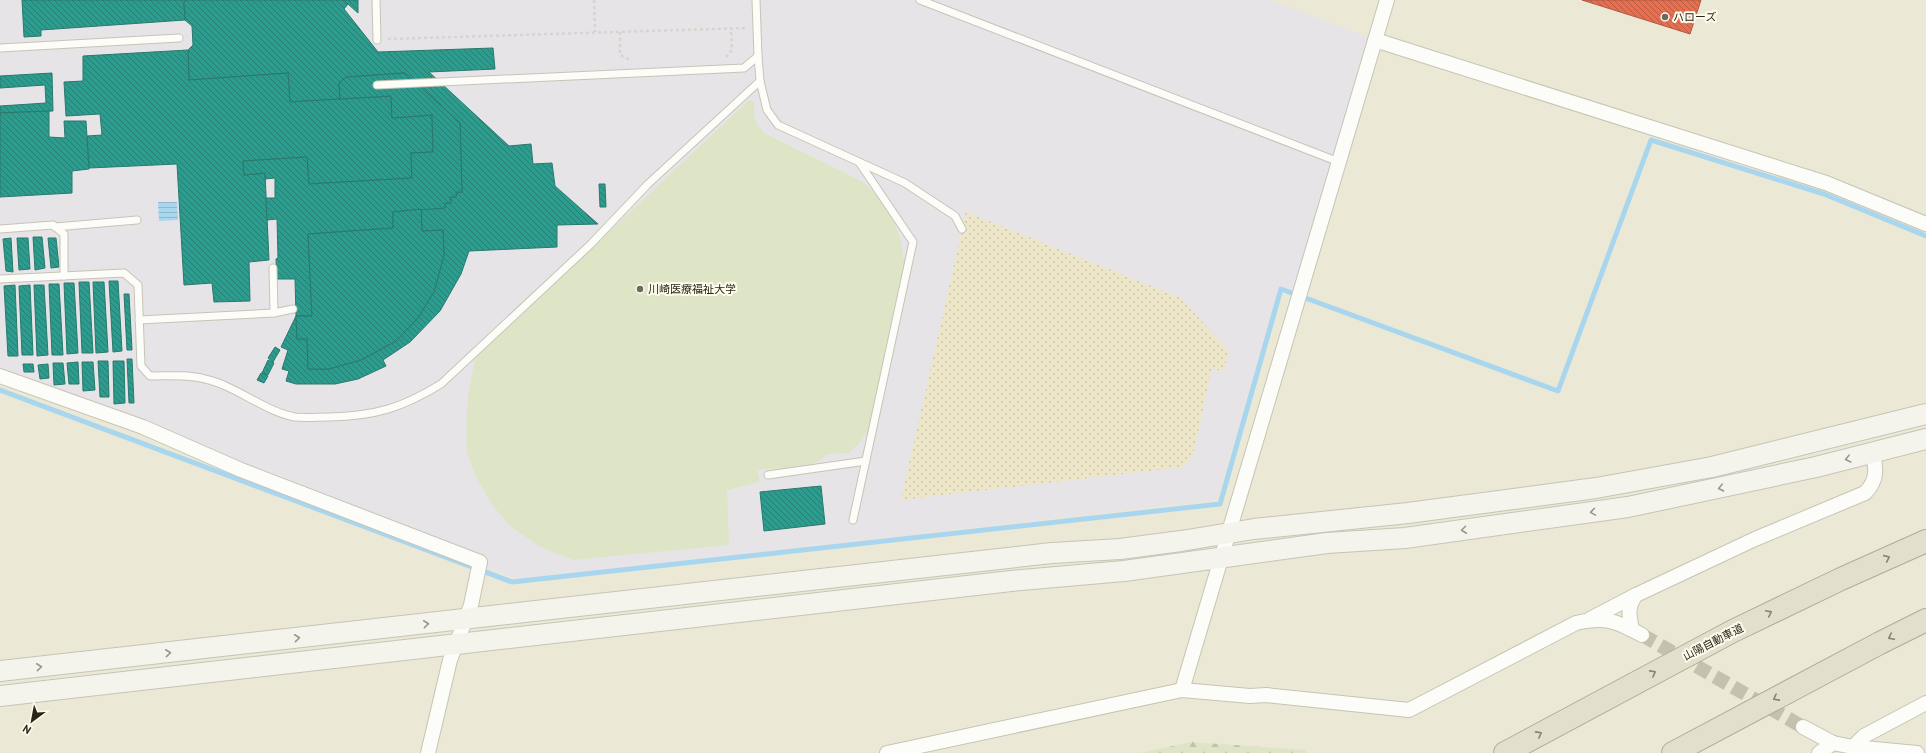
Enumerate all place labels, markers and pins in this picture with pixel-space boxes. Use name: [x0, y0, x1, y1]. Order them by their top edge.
place label: ハローズ: [1673, 10, 1716, 24]
marker: ハローズ: [1660, 12, 1670, 22]
place label: 川崎医療福祉大学: [648, 282, 736, 296]
marker: 川崎医療福祉大学: [635, 284, 645, 294]

